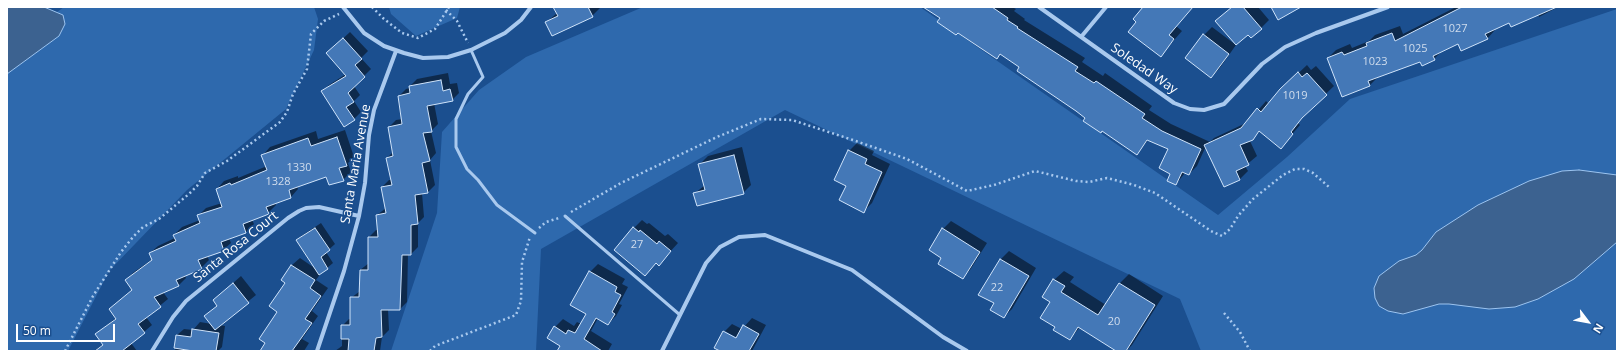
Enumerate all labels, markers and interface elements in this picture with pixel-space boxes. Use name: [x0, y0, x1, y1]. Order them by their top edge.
house number: 1027: [1442, 22, 1468, 36]
street label: Soledad Way: [1108, 40, 1180, 98]
house number: 1025: [1402, 42, 1428, 56]
house number: 1023: [1362, 55, 1388, 69]
house number: 1019: [1282, 89, 1308, 103]
street label: Santa Maria Avenue: [338, 103, 374, 225]
house number: 1330: [286, 161, 312, 175]
house number: 1328: [265, 175, 291, 189]
street label: Santa Rosa Court: [191, 208, 281, 286]
house number: 27: [631, 238, 643, 252]
house number: 22: [991, 281, 1003, 295]
north arrow: [1568, 302, 1608, 342]
house number: 20: [1108, 315, 1120, 329]
scale bar: [18, 316, 117, 342]
text: N: [1590, 321, 1607, 336]
text: 50 m: [23, 322, 51, 339]

